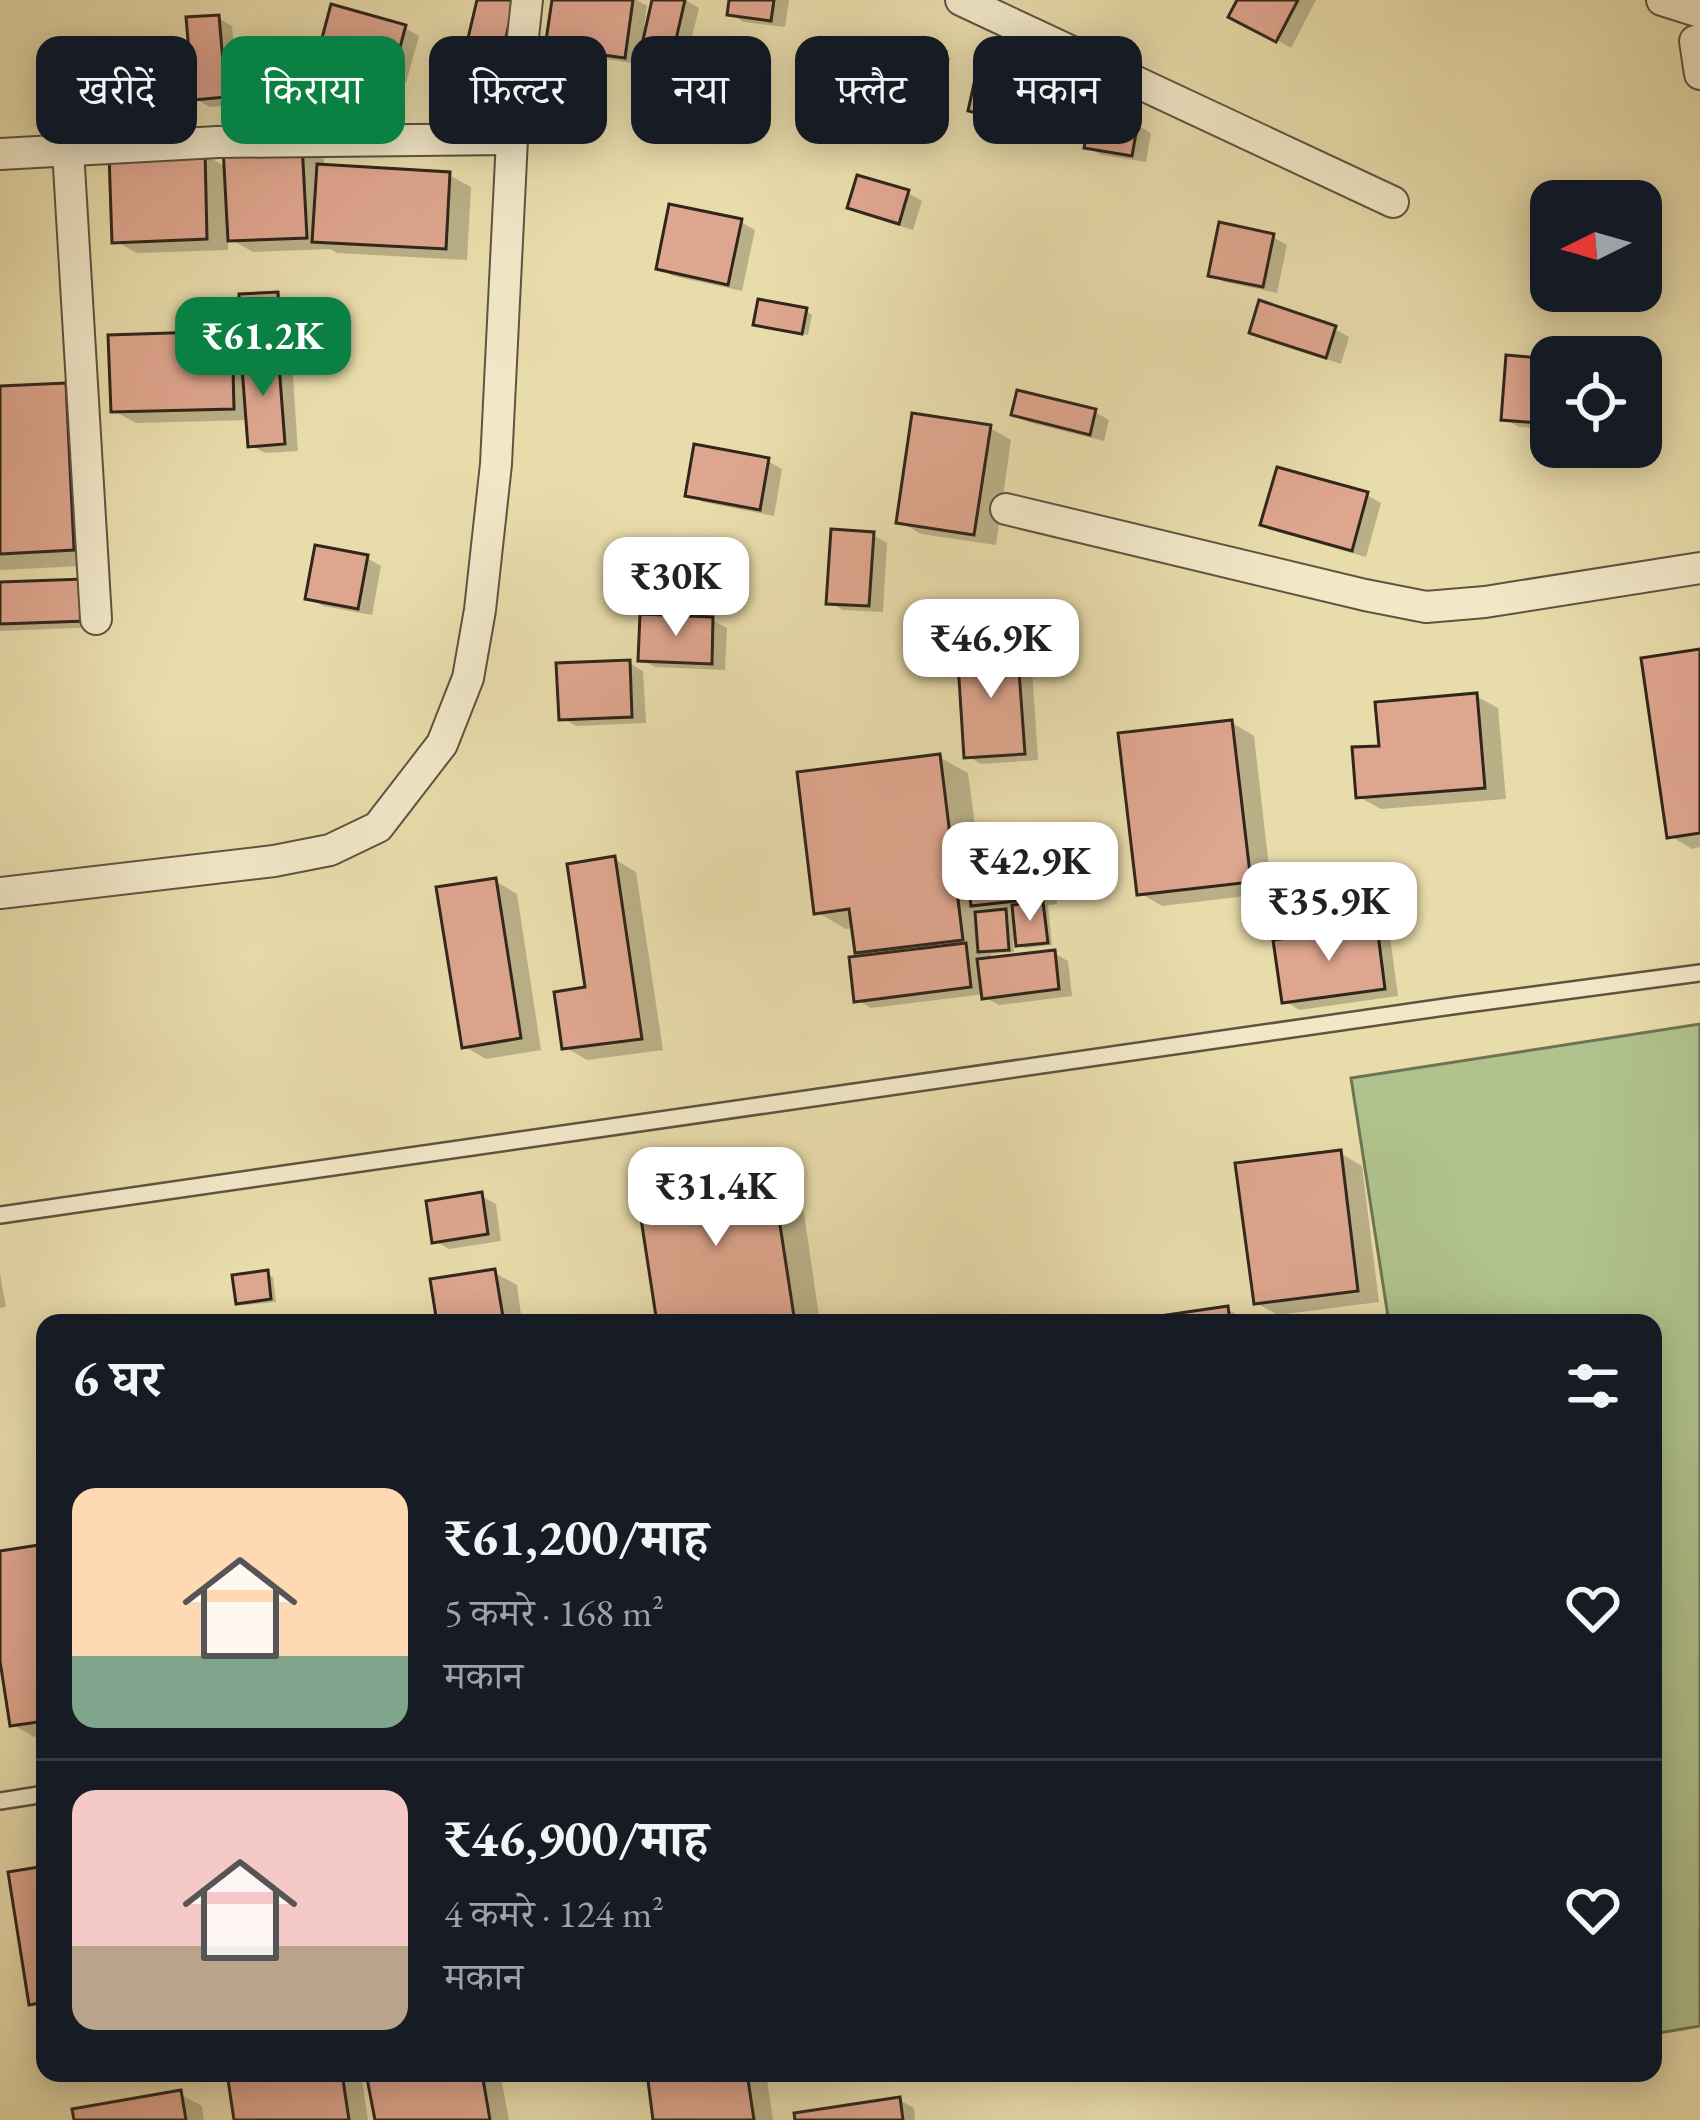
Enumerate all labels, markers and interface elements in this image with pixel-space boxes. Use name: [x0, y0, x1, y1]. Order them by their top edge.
chip: खरीदें: [36, 36, 197, 144]
chip: किराया: [221, 36, 405, 144]
chip: फ़िल्टर: [429, 36, 607, 144]
chip: नया: [631, 36, 771, 144]
chip: फ़्लैट: [795, 36, 949, 144]
chip: मकान: [973, 36, 1142, 144]
north arrow: [1530, 180, 1662, 312]
map controls: [1530, 180, 1662, 468]
pin: ₹61.2K: [165, 297, 361, 399]
text: ₹61.2K: [202, 310, 324, 361]
button: locate: [1530, 336, 1662, 468]
pin: ₹30K: [605, 537, 747, 639]
text: ₹30K: [630, 550, 722, 601]
pin: ₹46.9K: [893, 599, 1089, 701]
text: ₹46.9K: [930, 612, 1052, 663]
pin: ₹42.9K: [932, 822, 1128, 924]
text: ₹42.9K: [969, 835, 1091, 886]
pin: ₹35.9K: [1231, 862, 1427, 964]
text: ₹35.9K: [1268, 875, 1390, 926]
pin: ₹31.4K: [618, 1147, 814, 1249]
text: ₹31.4K: [655, 1160, 777, 1211]
text: 6 घर: [72, 1345, 162, 1411]
icon: filters: [1560, 1353, 1626, 1419]
text: ₹61,200/माह: [444, 1504, 708, 1570]
icon: home: [168, 1536, 312, 1680]
icon: heart: [1560, 1575, 1626, 1641]
text: 5 कमरे · 168 m²: [444, 1587, 664, 1638]
text: मकान: [444, 1650, 523, 1701]
text: ₹46,900/माह: [444, 1805, 708, 1871]
icon: home: [168, 1838, 312, 1982]
icon: heart: [1560, 1877, 1626, 1943]
text: 4 कमरे · 124 m²: [444, 1888, 664, 1939]
text: मकान: [444, 1951, 523, 2002]

